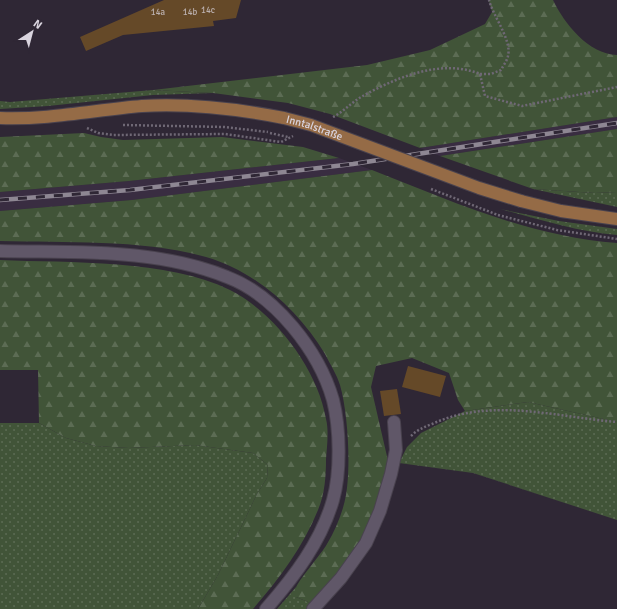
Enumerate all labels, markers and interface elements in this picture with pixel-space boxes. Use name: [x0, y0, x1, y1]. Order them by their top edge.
house number: 14c: [201, 5, 215, 16]
house number: 14a: [151, 7, 166, 18]
house number: 14b: [183, 7, 197, 18]
north arrow: [12, 12, 52, 52]
text: N: [31, 17, 45, 32]
street label: Inntalstraße: [285, 112, 345, 143]

